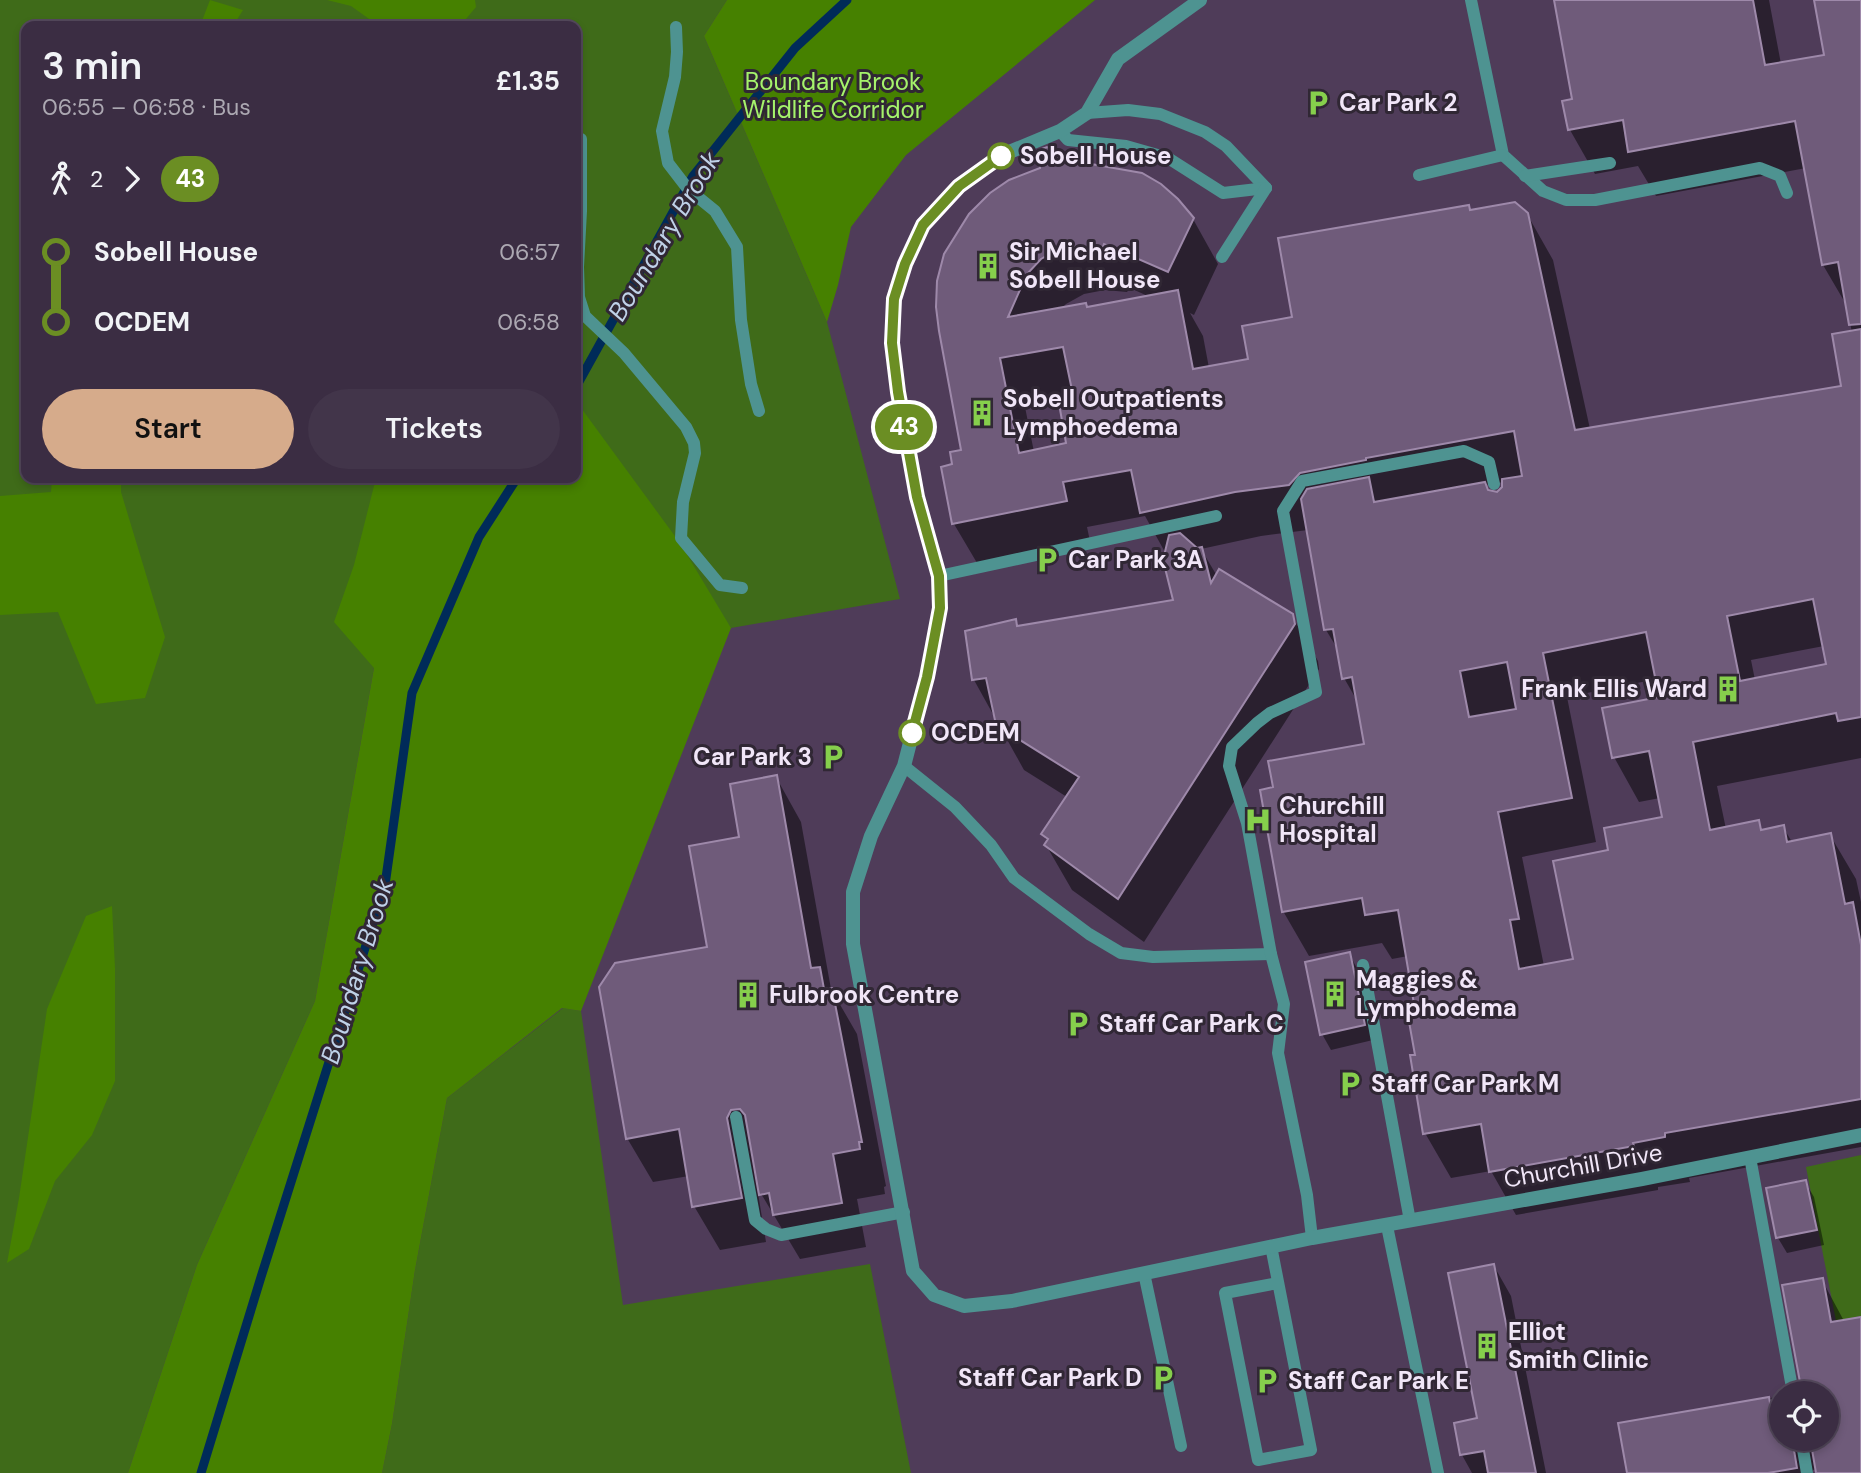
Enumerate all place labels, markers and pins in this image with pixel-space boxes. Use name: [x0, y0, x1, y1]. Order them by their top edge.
place label: Car Park 2: [1339, 87, 1457, 118]
parking icon: Car Park 2: [1303, 88, 1333, 118]
place label: Sobell House: [1020, 140, 1172, 171]
marker: Sobell House: [988, 143, 1014, 169]
place label: Sir Michael Sobell House: [1009, 236, 1161, 295]
building icon: Sir Michael Sobell House: [973, 251, 1003, 281]
place label: Sobell Outpatients Lymphoedema: [1003, 383, 1224, 442]
building icon: Sobell Outpatients Lymphoedema: [967, 398, 997, 428]
place label: Car Park 3A: [1068, 544, 1203, 575]
parking icon: Car Park 3A: [1032, 545, 1062, 575]
place label: Frank Ellis Ward: [1521, 673, 1707, 704]
building icon: Frank Ellis Ward: [1713, 674, 1743, 704]
place label: OCDEM: [931, 717, 1020, 748]
marker: OCDEM: [899, 720, 925, 746]
place label: Car Park 3: [693, 741, 812, 772]
parking icon: Car Park 3: [818, 742, 848, 772]
place label: Churchill Hospital: [1279, 790, 1385, 849]
hospital icon: Churchill Hospital: [1243, 805, 1273, 835]
place label: Maggies & Lymphodema: [1356, 964, 1517, 1023]
place label: Fulbrook Centre: [769, 979, 959, 1010]
building icon: Maggies & Lymphodema: [1320, 979, 1350, 1009]
building icon: Fulbrook Centre: [733, 980, 763, 1010]
place label: Staff Car Park C: [1099, 1008, 1284, 1039]
parking icon: Staff Car Park C: [1063, 1009, 1093, 1039]
place label: Staff Car Park M: [1371, 1068, 1559, 1099]
parking icon: Staff Car Park M: [1335, 1069, 1365, 1099]
place label: Elliot Smith Clinic: [1508, 1316, 1649, 1375]
building icon: Elliot Smith Clinic: [1472, 1331, 1502, 1361]
place label: Staff Car Park D: [958, 1362, 1142, 1393]
parking icon: Staff Car Park D: [1148, 1363, 1178, 1393]
place label: Staff Car Park E: [1288, 1365, 1469, 1396]
parking icon: Staff Car Park E: [1252, 1366, 1282, 1396]

